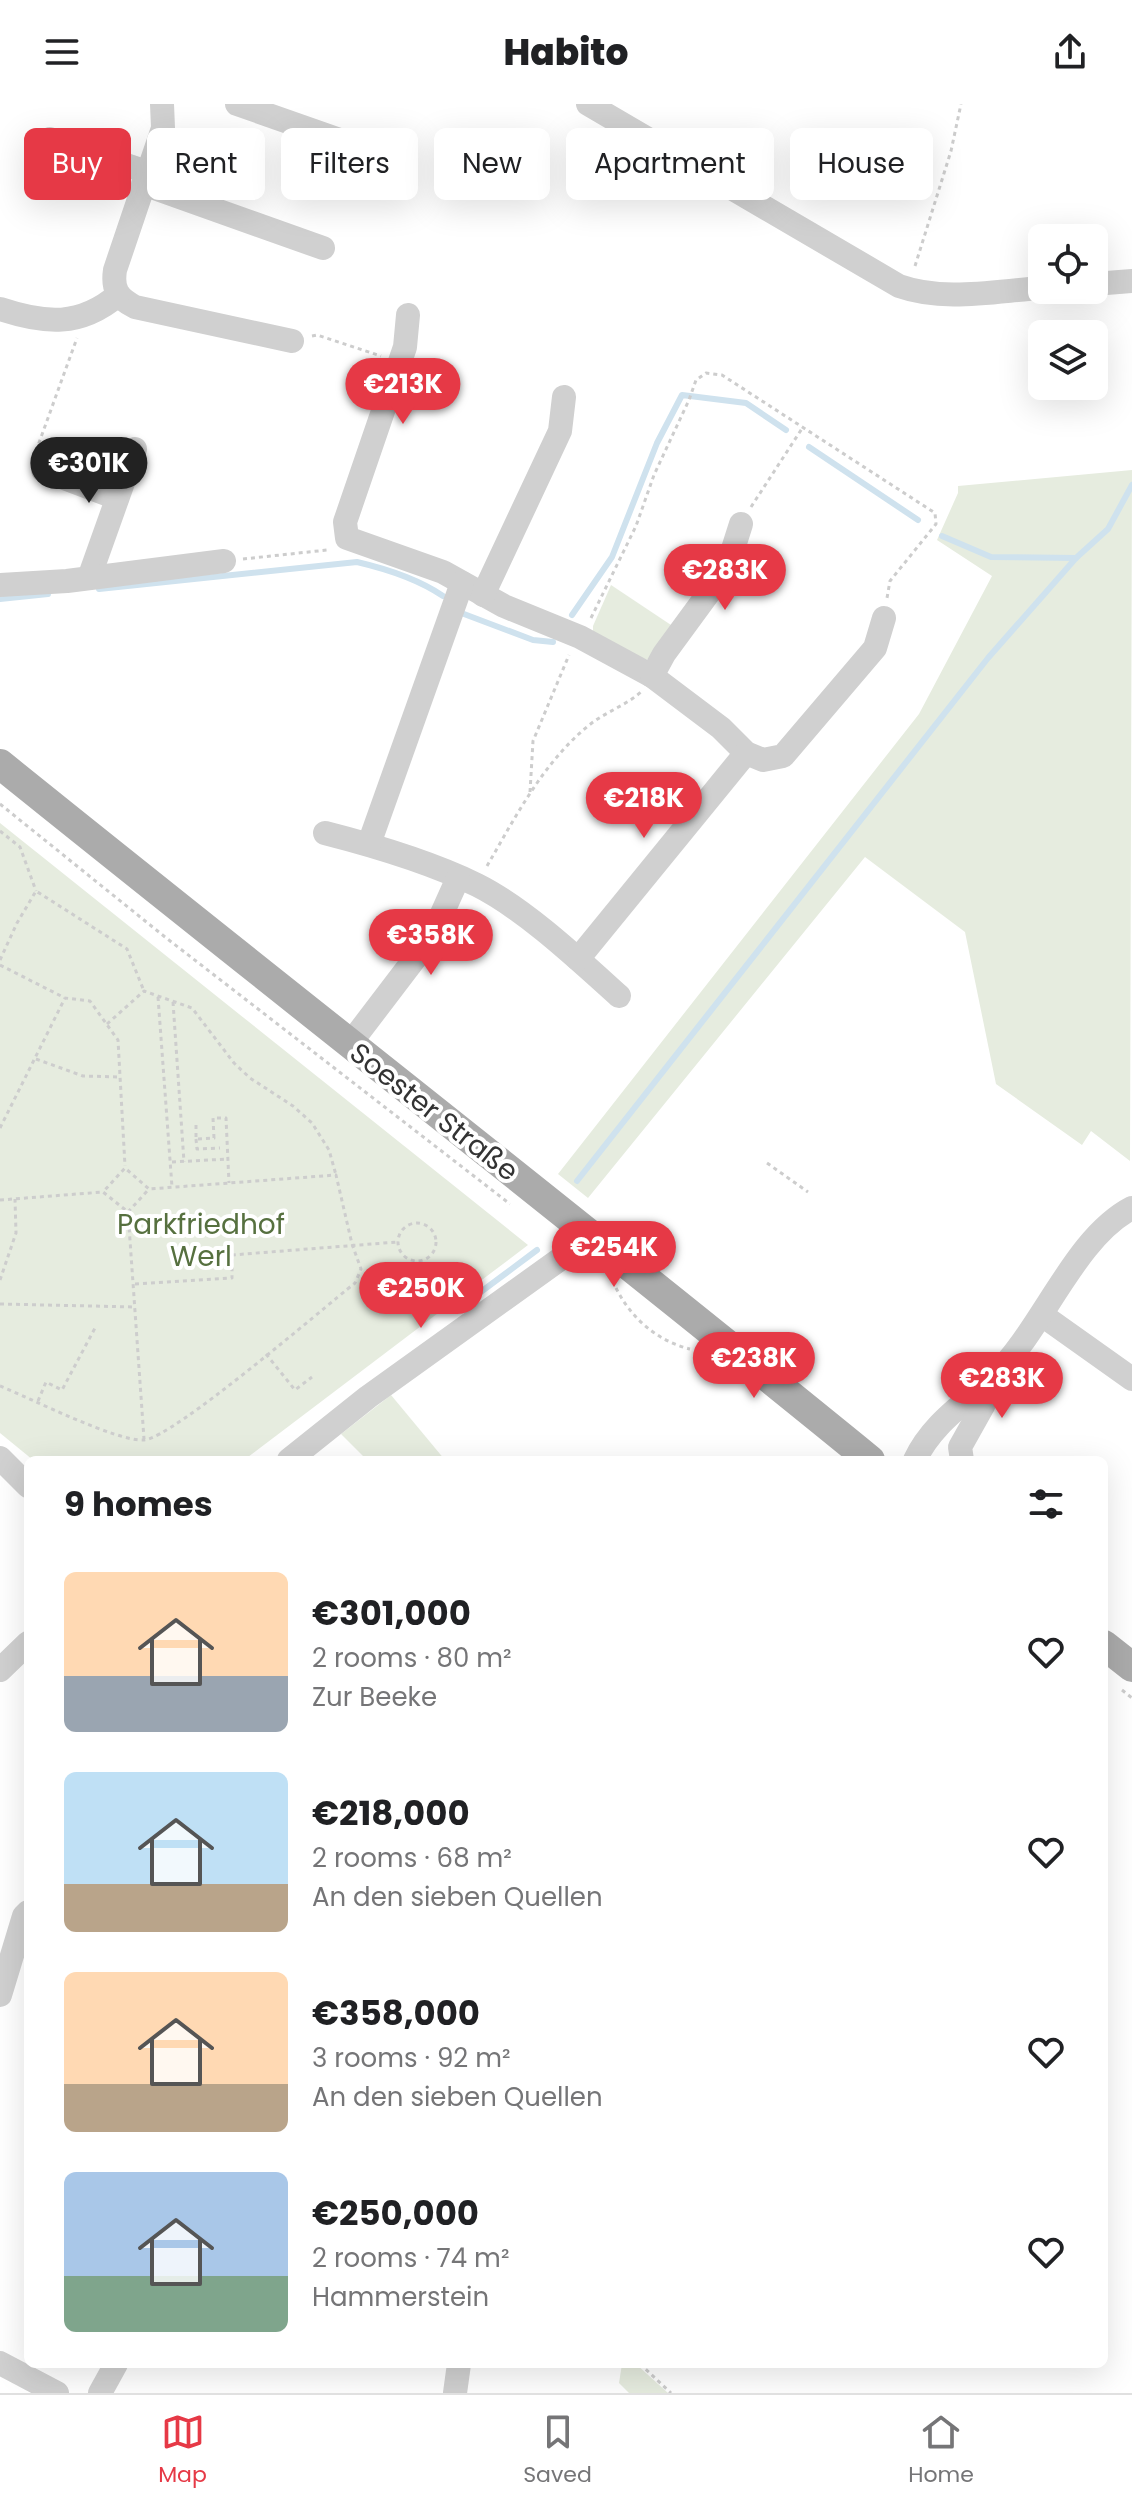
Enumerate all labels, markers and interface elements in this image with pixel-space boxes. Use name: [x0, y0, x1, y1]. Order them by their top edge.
text: Habito: [504, 27, 628, 78]
icon: menu: [40, 30, 84, 74]
icon: share: [1048, 30, 1092, 74]
chip: Buy: [24, 128, 131, 200]
chip: Rent: [147, 128, 265, 200]
chip: Filters: [281, 128, 418, 200]
chip: New: [434, 128, 550, 200]
chip: Apartment: [566, 128, 774, 200]
chip: House: [790, 128, 933, 200]
map controls: [1028, 224, 1108, 400]
button: locate: [1028, 224, 1108, 304]
button: layers: [1028, 320, 1108, 400]
pin: €213K: [347, 358, 459, 426]
text: €213K: [363, 366, 443, 402]
pin: €301K: [33, 437, 145, 505]
text: €301K: [48, 445, 130, 481]
pin: €283K: [669, 544, 781, 612]
text: €283K: [682, 552, 768, 588]
pin: €218K: [588, 772, 700, 840]
text: €218K: [604, 780, 684, 816]
pin: €358K: [375, 909, 487, 977]
text: €358K: [387, 917, 475, 953]
street label: Soester Straße: [342, 1034, 526, 1190]
park label: Parkfriedhof Werl: [117, 1205, 285, 1276]
pin: €254K: [558, 1221, 670, 1289]
text: €254K: [570, 1229, 658, 1265]
pin: €250K: [365, 1262, 477, 1330]
text: €250K: [377, 1270, 465, 1306]
pin: €238K: [698, 1332, 810, 1400]
text: €238K: [711, 1340, 797, 1376]
pin: €283K: [946, 1352, 1058, 1420]
text: €283K: [959, 1360, 1045, 1396]
text: 9 homes: [64, 1480, 213, 1528]
icon: filters: [1024, 1482, 1068, 1526]
text: €301,000: [312, 1589, 471, 1637]
icon: home: [128, 1604, 224, 1700]
icon: heart: [1024, 1630, 1068, 1674]
text: 2 rooms · 80 m²: [312, 1640, 512, 1676]
text: Zur Beeke: [312, 1679, 437, 1715]
text: €218,000: [312, 1789, 470, 1837]
icon: home: [128, 1804, 224, 1900]
icon: heart: [1024, 1830, 1068, 1874]
text: 2 rooms · 68 m²: [312, 1840, 512, 1876]
text: An den sieben Quellen: [312, 1879, 603, 1915]
text: €358,000: [312, 1989, 480, 2037]
icon: home: [128, 2004, 224, 2100]
icon: heart: [1024, 2030, 1068, 2074]
text: 3 rooms · 92 m²: [312, 2040, 511, 2076]
text: An den sieben Quellen: [312, 2079, 603, 2115]
text: €250,000: [312, 2189, 479, 2237]
icon: home: [128, 2204, 224, 2300]
icon: heart: [1024, 2230, 1068, 2274]
text: 2 rooms · 74 m²: [312, 2240, 509, 2276]
text: Hammerstein: [312, 2279, 489, 2315]
tab: Map: [158, 2410, 207, 2491]
tab: Saved: [523, 2410, 592, 2491]
tab: Home: [908, 2410, 974, 2491]

